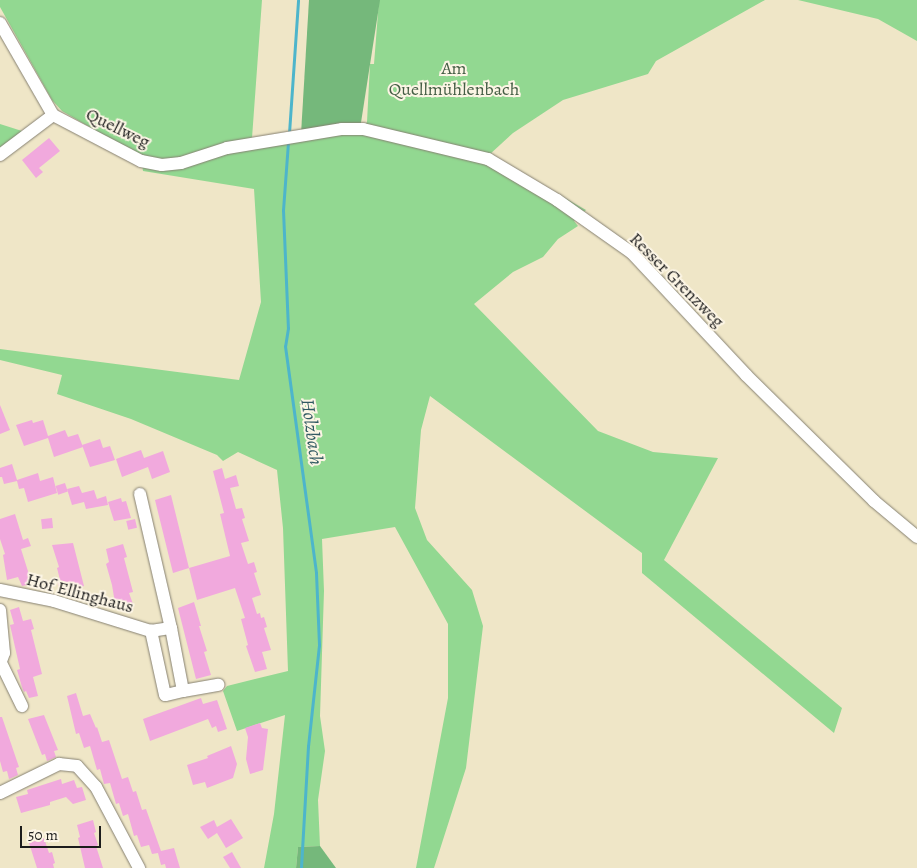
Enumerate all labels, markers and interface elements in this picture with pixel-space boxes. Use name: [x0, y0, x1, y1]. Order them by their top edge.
park label: Am Quellmühlenbach: [389, 58, 519, 100]
street label: Quellweg: [83, 103, 153, 153]
street label: Resser Grenzweg: [625, 228, 729, 332]
water label: Holzbach: [295, 397, 327, 467]
street label: Hof Ellinghaus: [24, 568, 136, 618]
scale bar: [22, 816, 104, 848]
text: 50 m: [28, 825, 58, 845]

